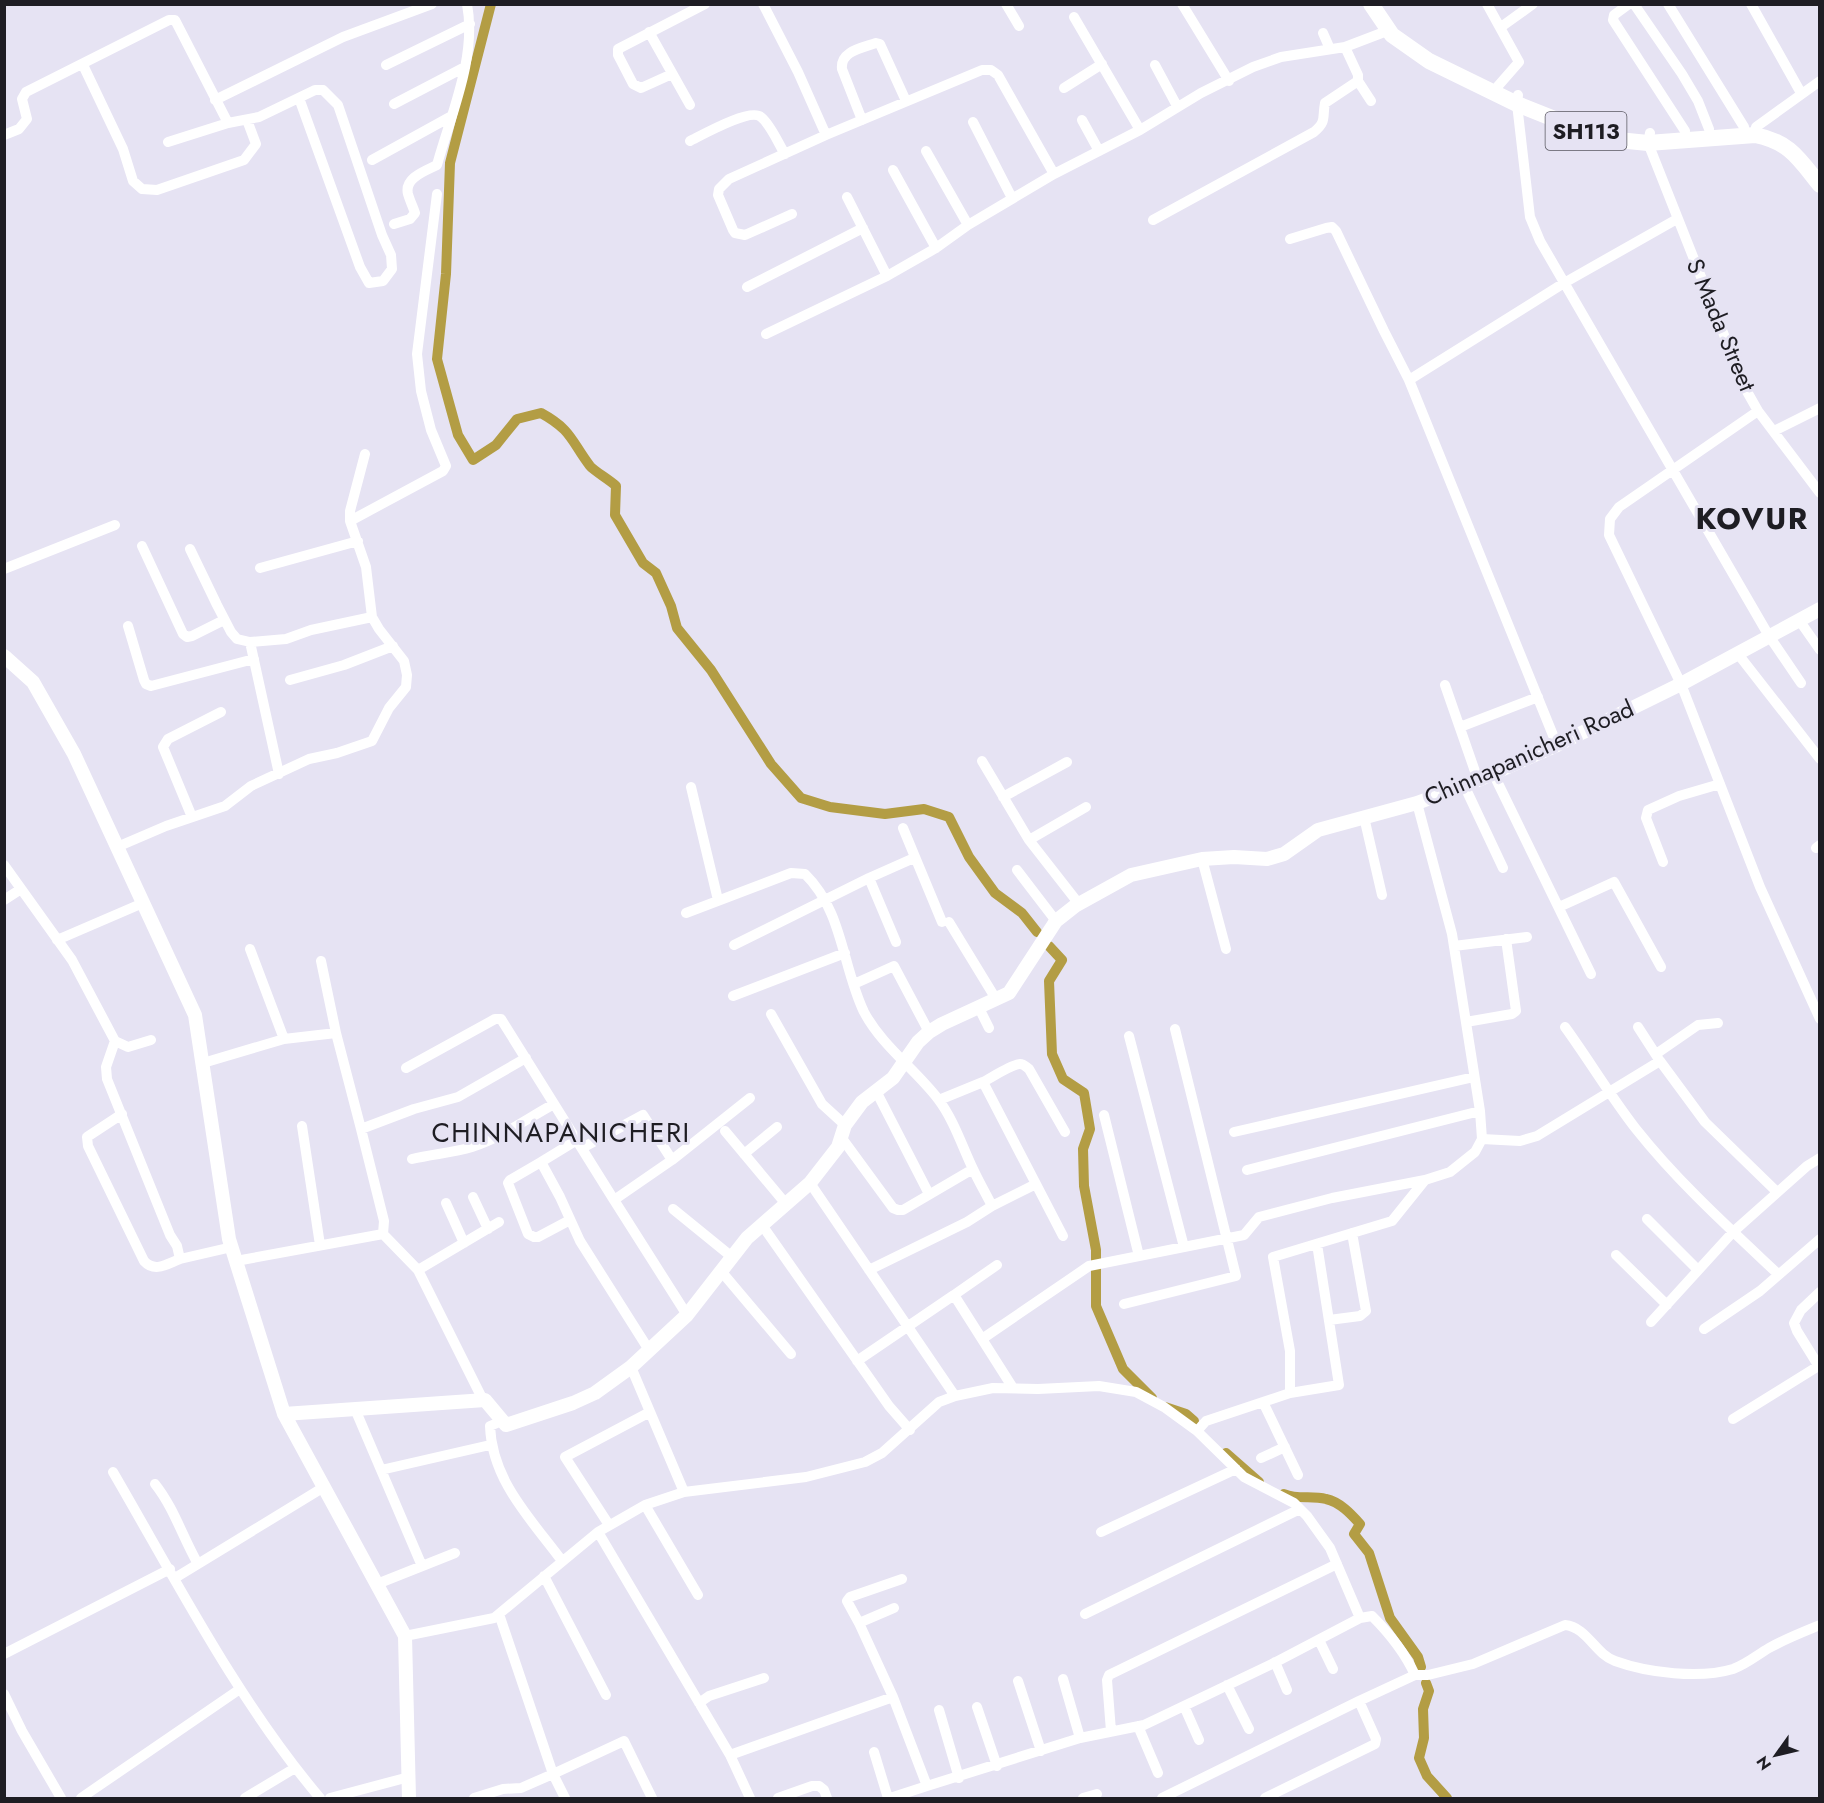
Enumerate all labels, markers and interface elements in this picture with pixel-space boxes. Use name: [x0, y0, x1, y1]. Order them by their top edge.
road number: SH113: [1546, 112, 1626, 150]
street label: S Mada Street: [1678, 253, 1765, 397]
district label: KOVUR: [1695, 497, 1809, 540]
street label: Chinnapanicheri Road: [1418, 691, 1639, 814]
district label: CHINNAPANICHERI: [431, 1113, 691, 1152]
north arrow: [1746, 1725, 1806, 1785]
text: N: [1751, 1751, 1777, 1775]

